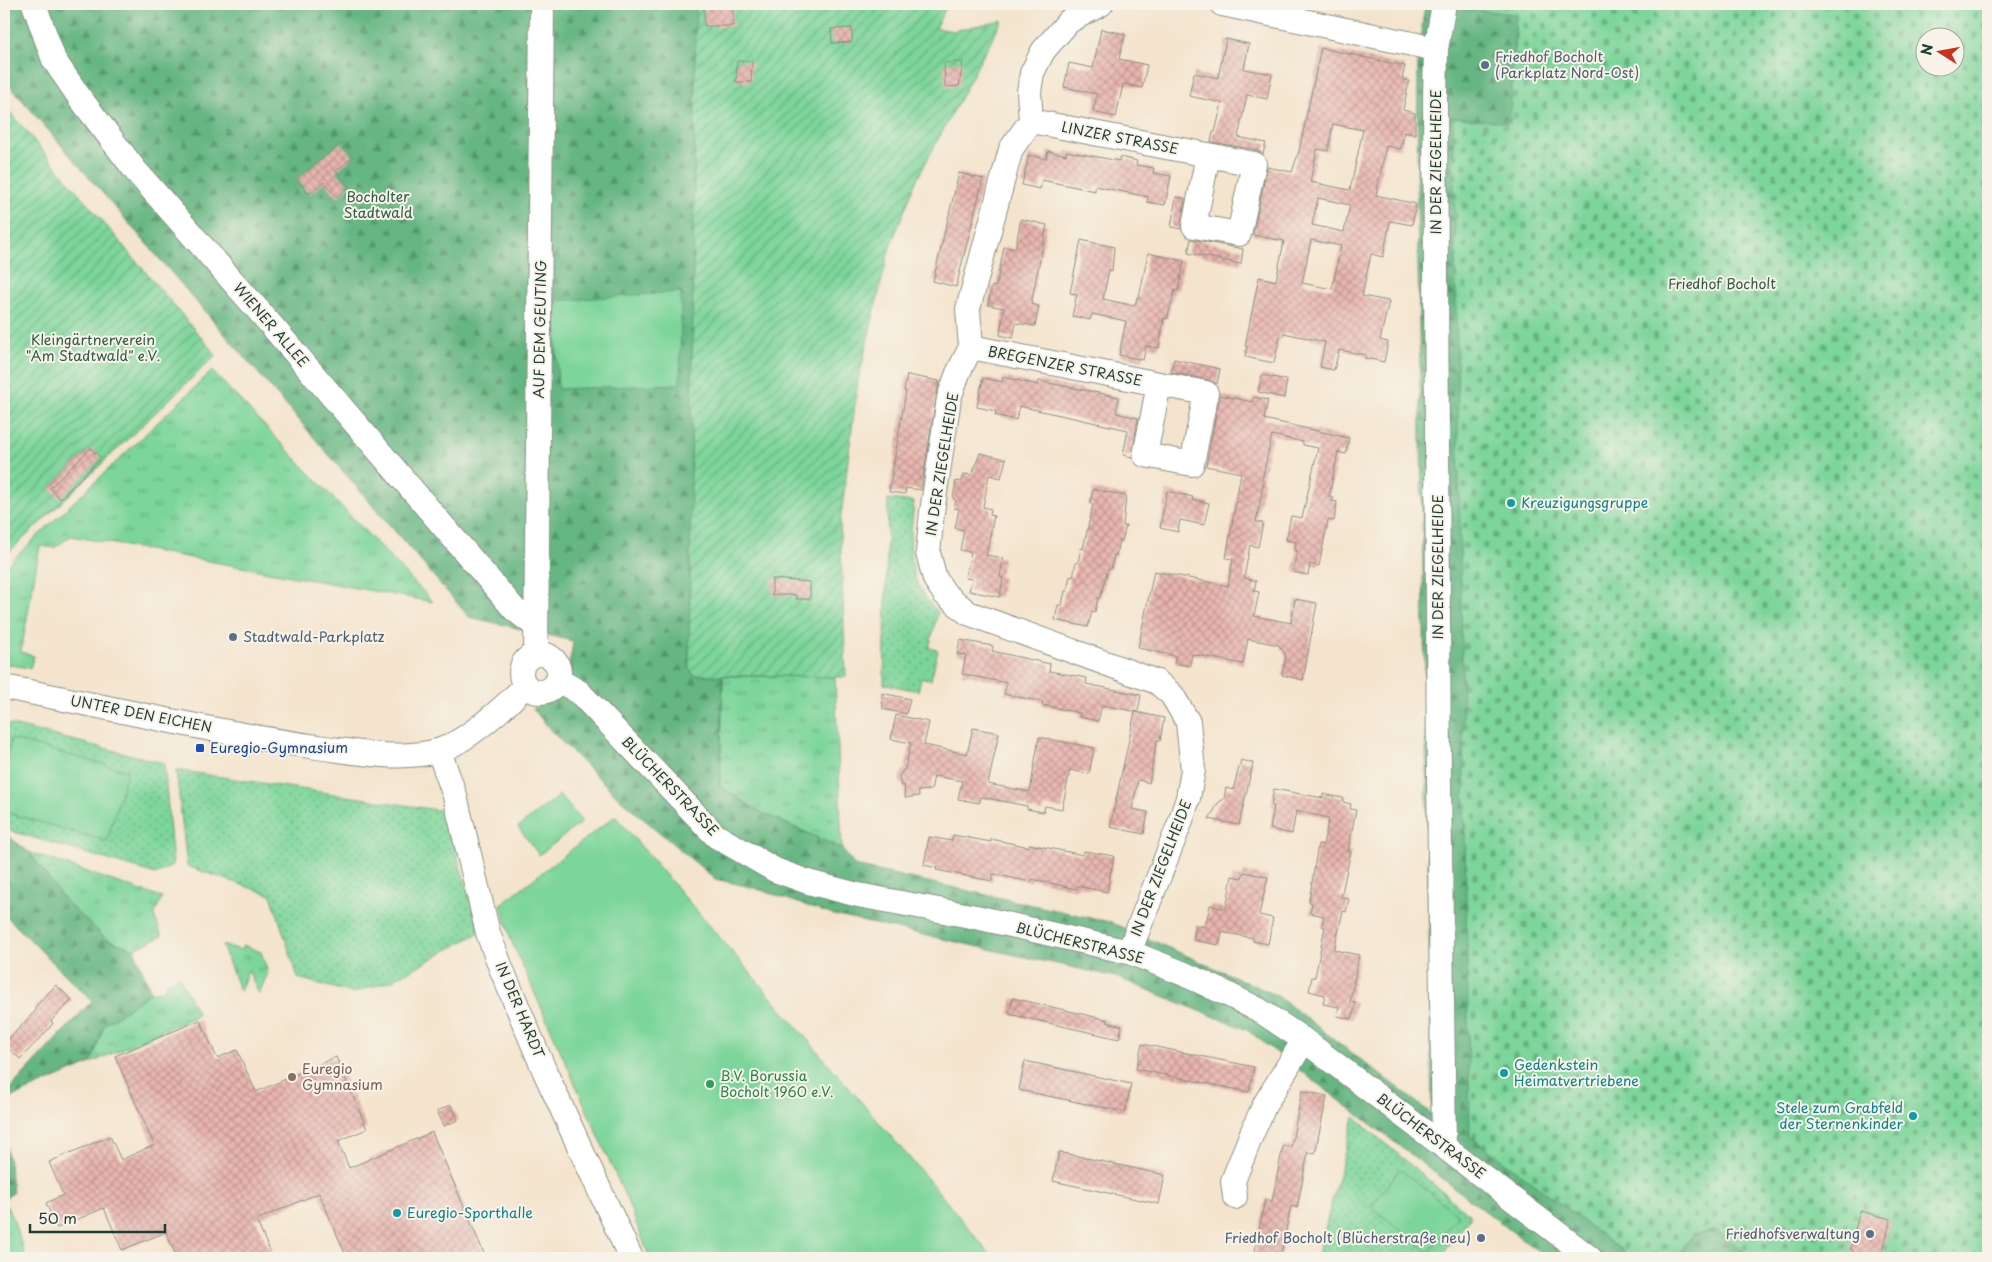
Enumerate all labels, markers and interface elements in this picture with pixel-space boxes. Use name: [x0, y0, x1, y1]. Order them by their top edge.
north arrow: [1914, 28, 1964, 78]
text: N: [1915, 42, 1938, 57]
place label: Friedhof Bocholt (Parkplatz Nord-Ost): [1495, 46, 1639, 83]
marker: Friedhof Bocholt (Parkplatz Nord-Ost): [1479, 59, 1491, 71]
street label: IN DER ZIEGELHEIDE: [1425, 89, 1446, 235]
street label: LINZER STRASSE: [1060, 116, 1180, 159]
park label: Bocholter Stadtwald: [344, 186, 413, 223]
street label: AUF DEM GEUTING: [528, 259, 551, 399]
park label: Friedhof Bocholt: [1668, 273, 1776, 294]
street label: WIENER ALLEE: [229, 278, 314, 372]
park label: Kleingärtnerverein "Am Stadtwald" e.V.: [26, 329, 160, 366]
street label: BREGENZER STRASSE: [986, 340, 1144, 391]
street label: IN DER ZIEGELHEIDE: [920, 391, 963, 537]
place label: Kreuzigungsgruppe: [1521, 492, 1648, 513]
street label: IN DER ZIEGELHEIDE: [1427, 494, 1448, 640]
marker: Kreuzigungsgruppe: [1505, 497, 1517, 509]
place label: Stadtwald-Parkplatz: [243, 626, 385, 647]
marker: Stadtwald-Parkplatz: [227, 631, 239, 643]
street label: UNTER DEN EICHEN: [68, 689, 214, 738]
street label: BLÜCHERSTRASSE: [617, 731, 724, 840]
place label: Euregio-Gymnasium: [210, 737, 348, 758]
marker: Euregio-Gymnasium: [194, 742, 206, 754]
street label: IN DER ZIEGELHEIDE: [1125, 796, 1196, 939]
street label: BLÜCHERSTRASSE: [1014, 916, 1147, 969]
street label: IN DER HARDT: [491, 958, 550, 1062]
place label: Gedenkstein Heimatvertriebene: [1514, 1054, 1639, 1091]
place label: Euregio Gymnasium: [302, 1058, 383, 1095]
place label: B.V. Borussia Bocholt 1960 e.V.: [720, 1065, 834, 1102]
marker: Gedenkstein Heimatvertriebene: [1498, 1067, 1510, 1079]
marker: Euregio Gymnasium: [286, 1071, 298, 1083]
marker: B.V. Borussia Bocholt 1960 e.V.: [704, 1078, 716, 1090]
street label: BLÜCHERSTRASSE: [1372, 1088, 1490, 1184]
place label: Stele zum Grabfeld der Sternenkinder: [1776, 1097, 1904, 1134]
marker: Stele zum Grabfeld der Sternenkinder: [1907, 1110, 1919, 1122]
scale bar: [30, 1202, 165, 1234]
place label: Euregio-Sporthalle: [407, 1202, 533, 1223]
text: 50 m: [38, 1206, 77, 1229]
marker: Euregio-Sporthalle: [391, 1207, 403, 1219]
place label: Friedhofsverwaltung: [1725, 1223, 1860, 1244]
place label: Friedhof Bocholt (Blücherstraße neu): [1224, 1227, 1471, 1248]
marker: Friedhofsverwaltung: [1864, 1228, 1876, 1240]
marker: Friedhof Bocholt (Blücherstraße neu): [1475, 1232, 1487, 1244]

